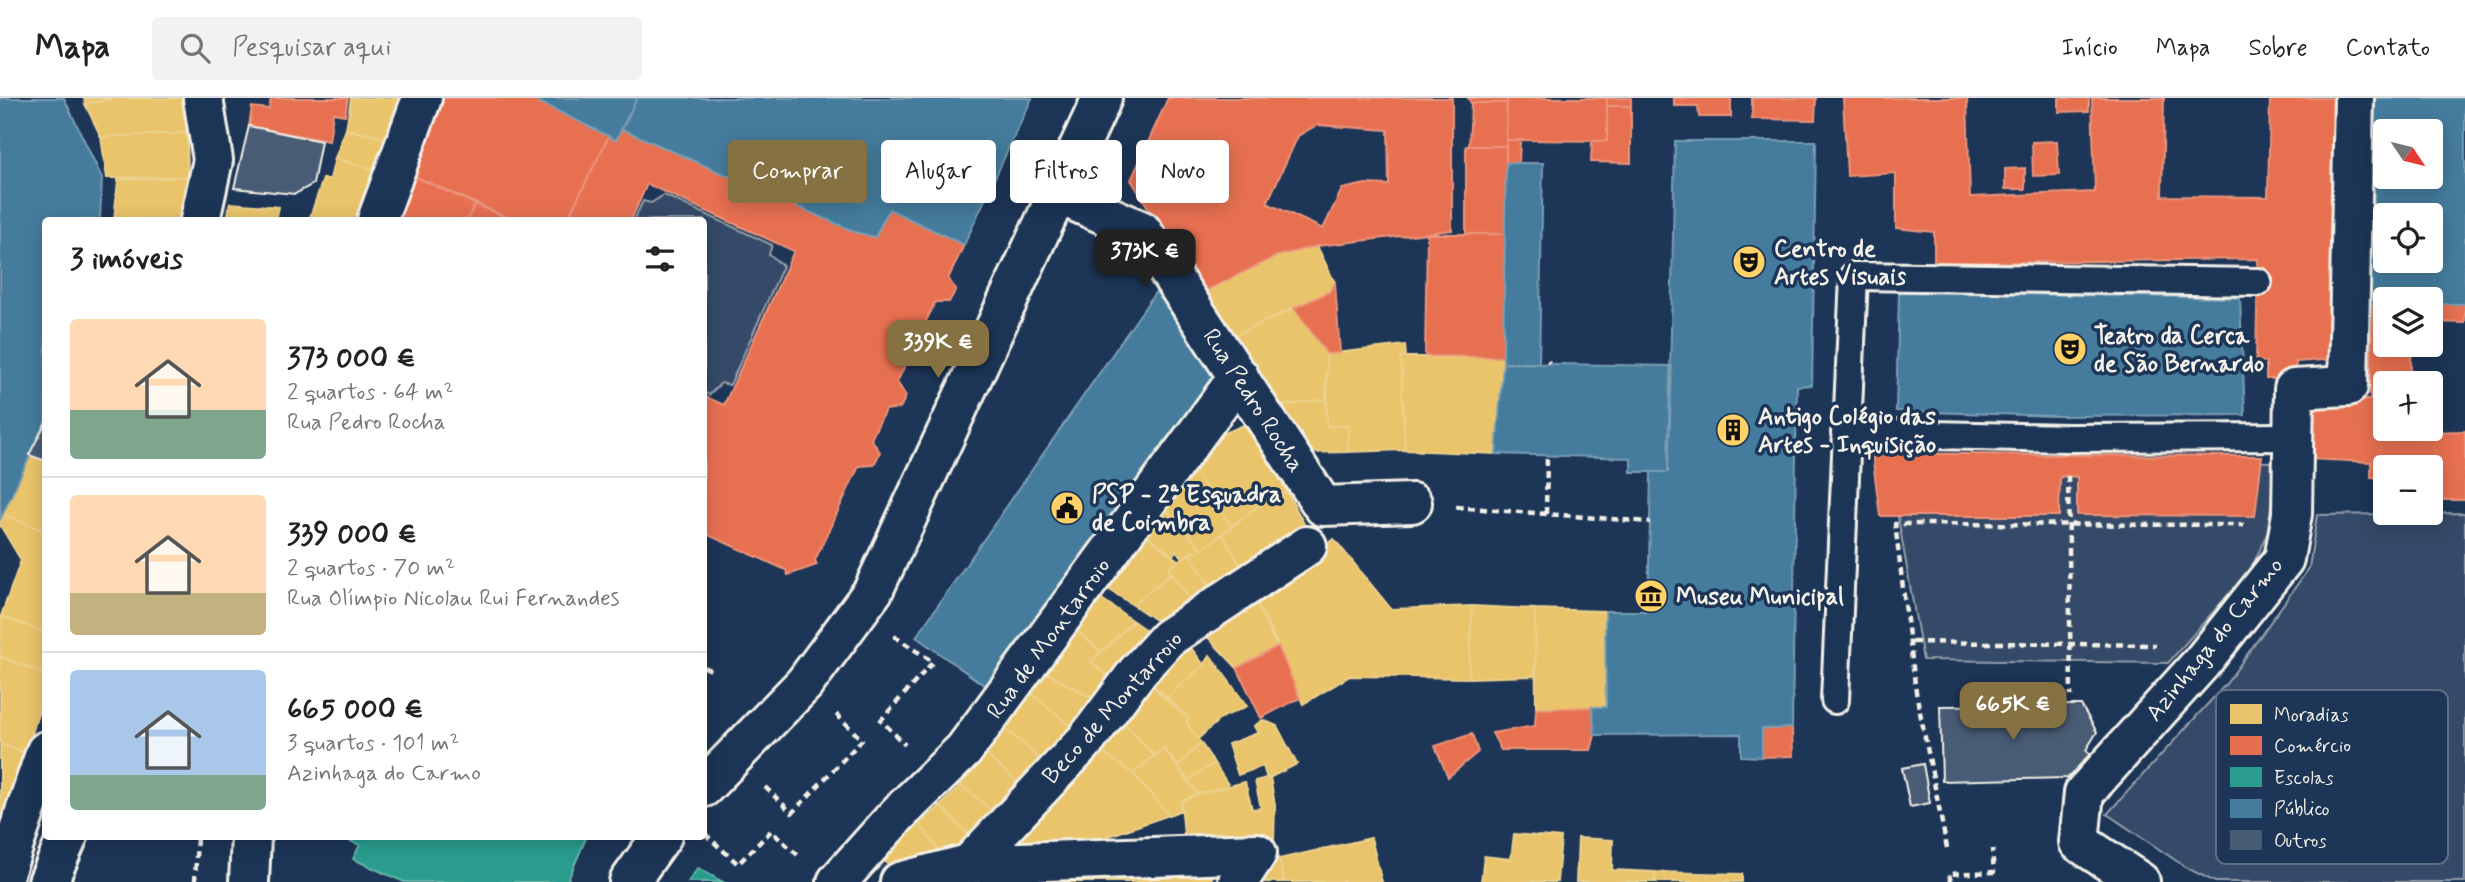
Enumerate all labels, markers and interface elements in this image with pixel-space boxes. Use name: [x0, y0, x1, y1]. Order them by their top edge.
search box: [152, 17, 642, 80]
text: Mapa: [35, 26, 110, 70]
icon: search: [176, 29, 214, 67]
text: Pesquisar aqui: [232, 31, 391, 65]
text: Início: [2061, 33, 2118, 64]
text: Mapa: [2156, 33, 2210, 64]
text: Sobre: [2248, 33, 2308, 64]
text: Contato: [2346, 33, 2430, 64]
north arrow: [2373, 119, 2443, 189]
map controls: [2373, 119, 2443, 525]
chip: Comprar: [728, 140, 867, 203]
chip: Alugar: [881, 140, 996, 203]
chip: Filtros: [1010, 140, 1122, 203]
chip: Novo: [1136, 140, 1229, 203]
button: locate: [2373, 203, 2443, 273]
pin: 373K €: [1088, 230, 1202, 289]
place label: Centro de Artes Visuais: [1774, 234, 1906, 293]
text: 373K €: [1111, 237, 1179, 267]
text: 3 imóveis: [70, 240, 183, 279]
icon: filters: [641, 240, 679, 278]
theatre icon: Centro de Artes Visuais: [1730, 243, 1768, 281]
button: layers: [2373, 287, 2443, 357]
pin: 339K €: [881, 320, 995, 380]
place label: Teatro da Cerca de São Bernardo: [2094, 321, 2264, 380]
street label: Rua Pedro Rocha: [1195, 323, 1311, 479]
text: 339K €: [903, 328, 973, 358]
theatre icon: Teatro da Cerca de São Bernardo: [2051, 330, 2089, 368]
text: 373 000 €: [287, 339, 416, 378]
icon: home: [126, 347, 210, 431]
button: +: [2373, 371, 2443, 441]
text: 2 quartos · 64 m²: [287, 378, 454, 408]
place label: Antigo Colégio das Artes - Inquisição: [1758, 402, 1936, 461]
text: Rua Pedro Rocha: [287, 408, 446, 438]
building icon: Antigo Colégio das Artes - Inquisição: [1714, 411, 1752, 449]
button: −: [2373, 455, 2443, 525]
place label: PSP - 2ª Esquadra de Coimbra: [1092, 480, 1281, 539]
public building icon: PSP - 2ª Esquadra de Coimbra: [1048, 489, 1086, 527]
text: 339 000 €: [287, 515, 417, 554]
icon: home: [126, 523, 210, 607]
street label: Azinhaga do Carmo: [2139, 551, 2291, 728]
street label: Rua de Montarroio: [980, 552, 1118, 726]
text: 2 quartos · 70 m²: [287, 554, 455, 584]
museum icon: Museu Municipal: [1632, 577, 1670, 615]
place label: Museu Municipal: [1676, 582, 1844, 613]
text: Rua Olímpio Nicolau Rui Fernandes: [287, 584, 620, 614]
street label: Beco de Montarroio: [1036, 625, 1190, 791]
pin: 665K €: [1956, 682, 2070, 742]
text: 665 000 €: [287, 690, 424, 729]
text: 665K €: [1976, 690, 2050, 720]
legend: [2216, 690, 2448, 864]
icon: home: [126, 698, 210, 782]
text: Moradias: [2274, 703, 2349, 728]
text: 3 quartos · 101 m²: [287, 729, 459, 759]
text: Comércio: [2274, 734, 2351, 759]
text: Azinhaga do Carmo: [287, 759, 481, 789]
text: Escolas: [2274, 766, 2334, 791]
text: Público: [2274, 797, 2330, 822]
text: Outros: [2274, 829, 2327, 854]

